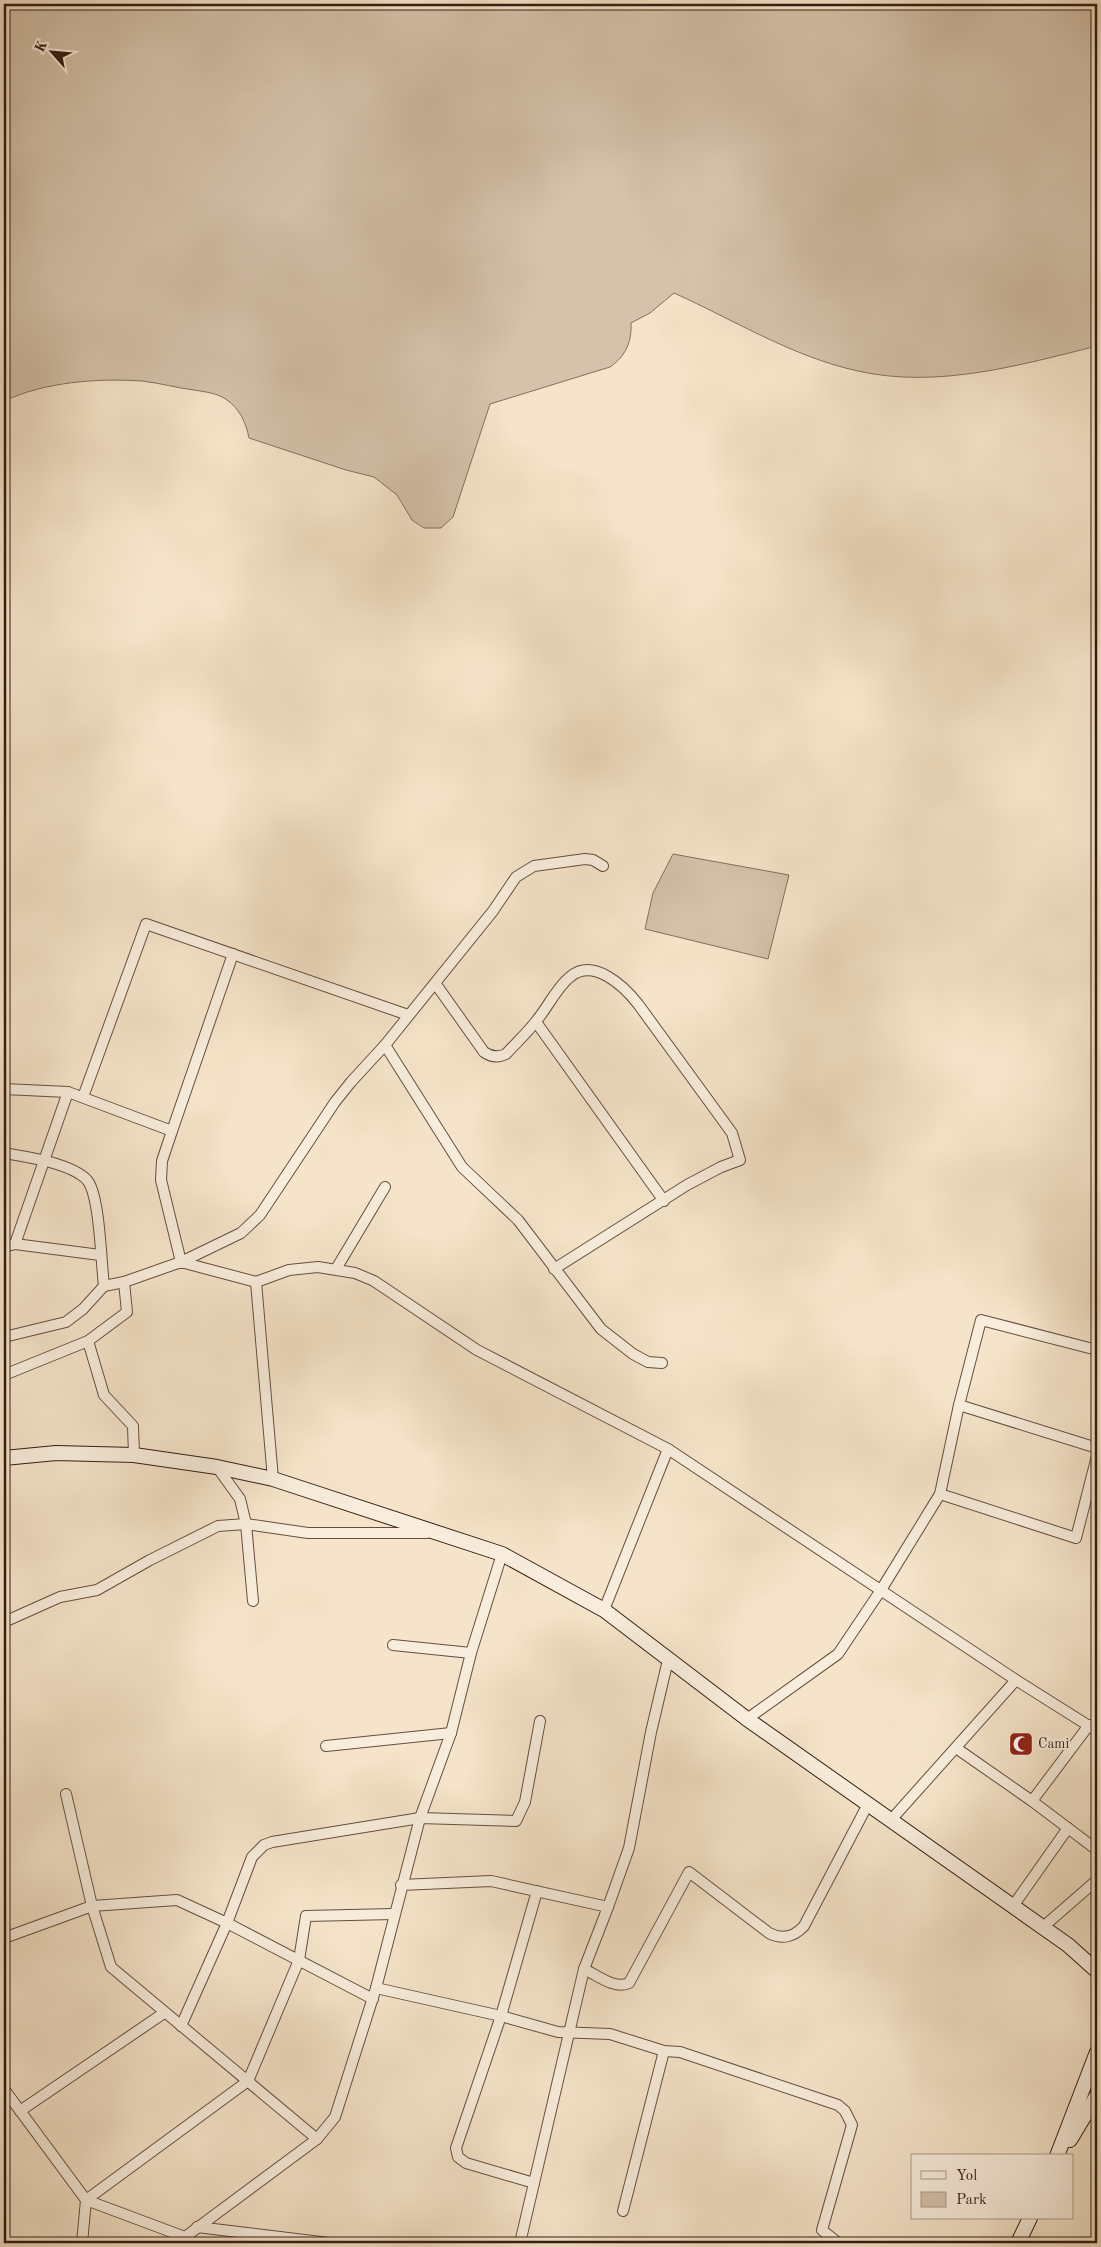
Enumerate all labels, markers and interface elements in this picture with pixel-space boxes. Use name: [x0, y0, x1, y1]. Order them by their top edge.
north arrow: [28, 28, 78, 78]
text: K: [33, 38, 50, 55]
mosque icon: Cami: [1008, 1731, 1034, 1757]
place label: Cami: [1038, 1737, 1069, 1751]
legend: [911, 2154, 1074, 2220]
text: Yol: [956, 2169, 977, 2184]
text: Park: [956, 2193, 987, 2208]

